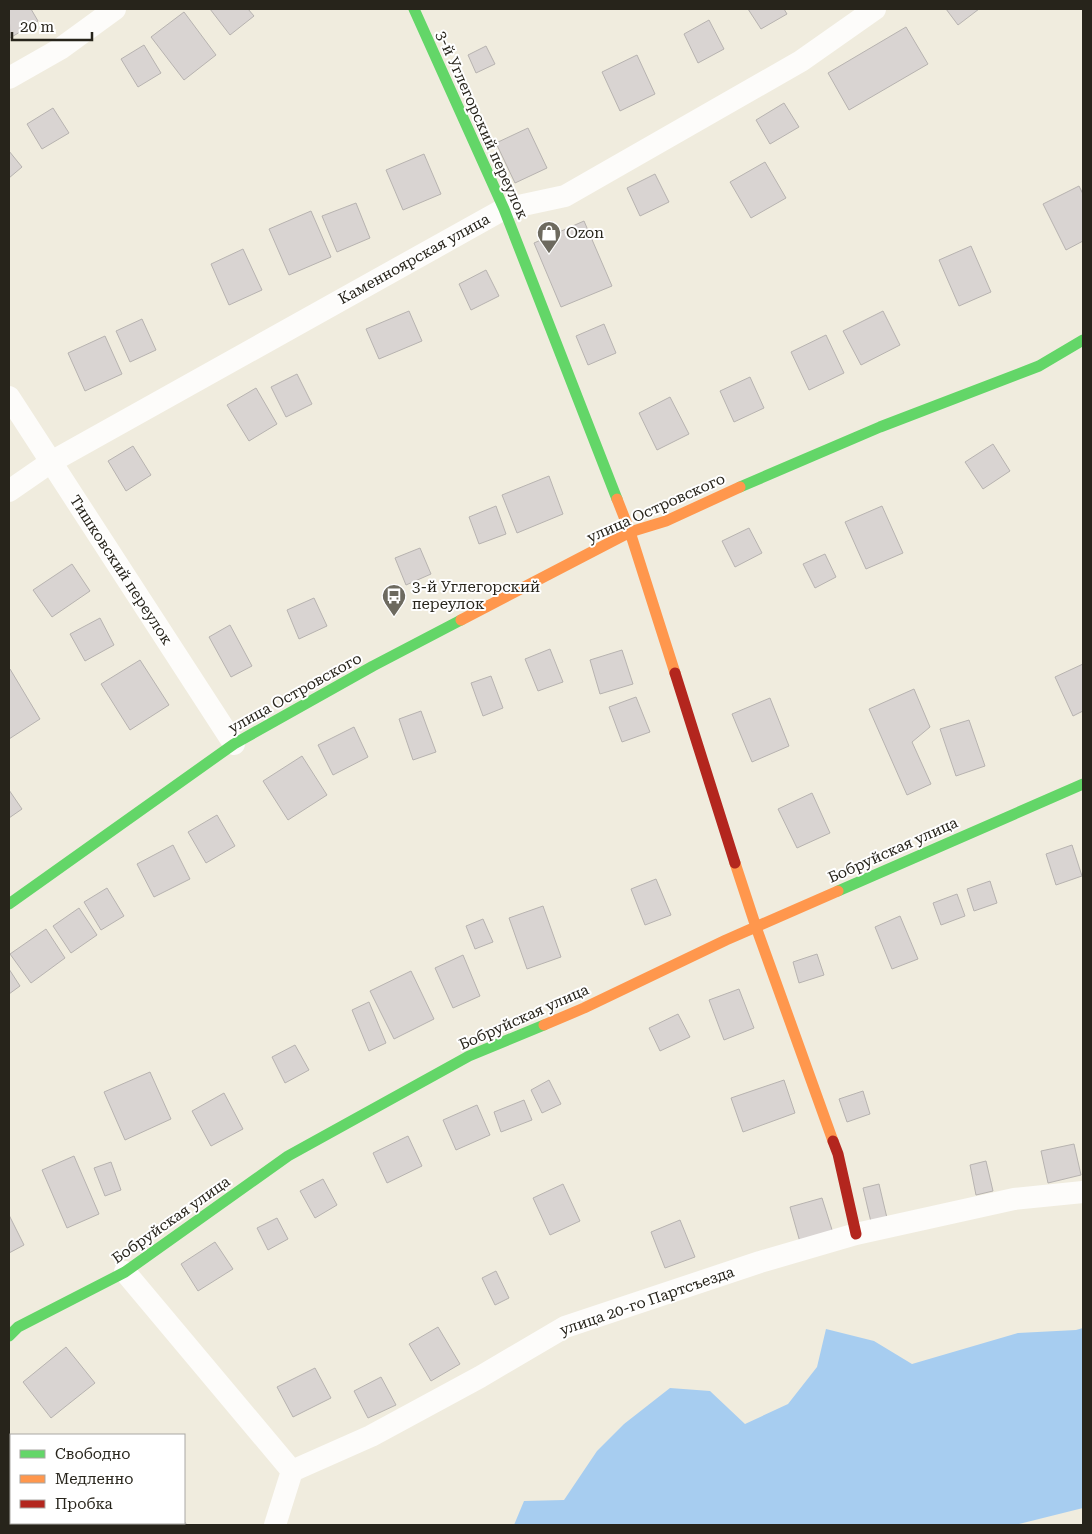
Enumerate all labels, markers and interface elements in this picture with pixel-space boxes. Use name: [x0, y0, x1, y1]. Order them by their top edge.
scale bar: [12, 10, 92, 42]
text: 20 m: [20, 18, 55, 36]
street label: 3-й Углегорский переулок: [432, 28, 532, 222]
street label: Каменноярская улица: [335, 210, 493, 308]
shop icon: Ozon: [536, 220, 562, 254]
place label: Ozon: [566, 224, 604, 242]
street label: улица Островского: [584, 469, 728, 547]
street label: Тишковский переулок: [66, 492, 176, 649]
place label: 3-й Углегорский переулок: [412, 578, 540, 613]
bus stop icon: 3-й Углегорский переулок: [381, 583, 407, 617]
street label: улица Островского: [225, 649, 365, 737]
street label: Бобруйская улица: [825, 813, 961, 887]
street label: Бобруйская улица: [456, 980, 592, 1054]
street label: Бобруйская улица: [108, 1172, 234, 1268]
street label: улица 20-го Партсъезда: [557, 1263, 737, 1339]
legend: [10, 1434, 185, 1524]
text: Свободно: [55, 1445, 130, 1463]
text: Медленно: [55, 1470, 134, 1488]
text: Пробка: [55, 1495, 113, 1513]

